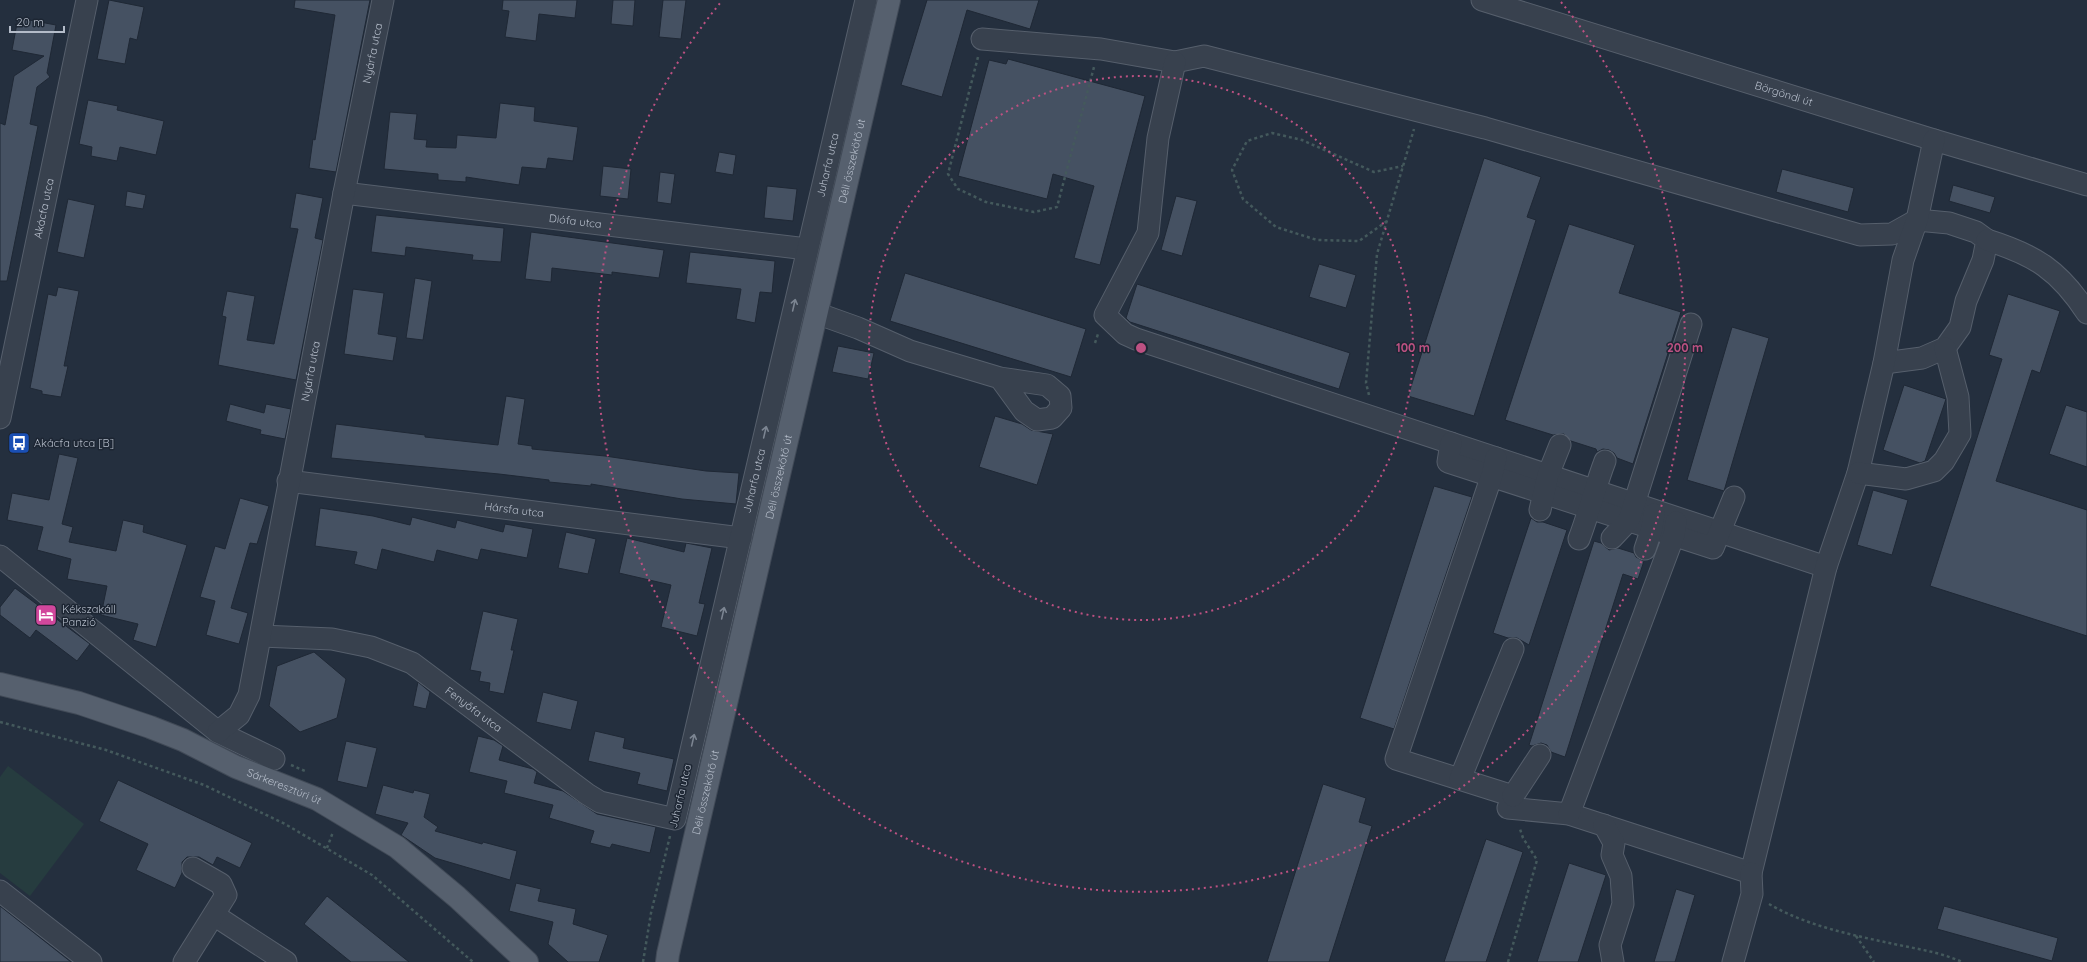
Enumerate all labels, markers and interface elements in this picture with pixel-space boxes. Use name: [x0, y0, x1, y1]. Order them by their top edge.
scale bar: [10, 8, 64, 34]
text: 20 m: [16, 14, 44, 29]
street label: Nyárfa utca: [359, 22, 385, 84]
street label: Börgöndi út: [1753, 78, 1815, 109]
street label: Déli összekötő út: [835, 117, 868, 205]
street label: Juharfa utca: [813, 132, 842, 199]
street label: Akácfa utca: [31, 177, 57, 240]
street label: Diófa utca: [548, 211, 602, 231]
one-way arrow: [791, 299, 798, 312]
street label: Nyárfa utca: [298, 340, 323, 402]
text: 100 m: [1396, 340, 1430, 355]
text: 200 m: [1667, 340, 1703, 355]
centre of rings: [1134, 341, 1148, 355]
one-way arrow: [762, 426, 770, 439]
bus stop icon: Akácfa utca [B]: [6, 430, 32, 456]
street label: Déli összekötő út: [762, 433, 795, 520]
place label: Akácfa utca [B]: [34, 436, 114, 450]
street label: Juharfa utca: [740, 447, 768, 514]
street label: Hársfa utca: [484, 499, 545, 520]
hotel icon: Kékszakáll Panzió: [33, 602, 59, 628]
place label: Kékszakáll Panzió: [62, 602, 116, 629]
one-way arrow: [720, 607, 727, 620]
street label: Fenyőfa utca: [443, 683, 505, 735]
one-way arrow: [690, 734, 698, 747]
street label: Déli összekötő út: [689, 748, 722, 836]
street label: Juharfa utca: [666, 762, 694, 830]
street label: Sárkeresztúri út: [245, 765, 325, 807]

